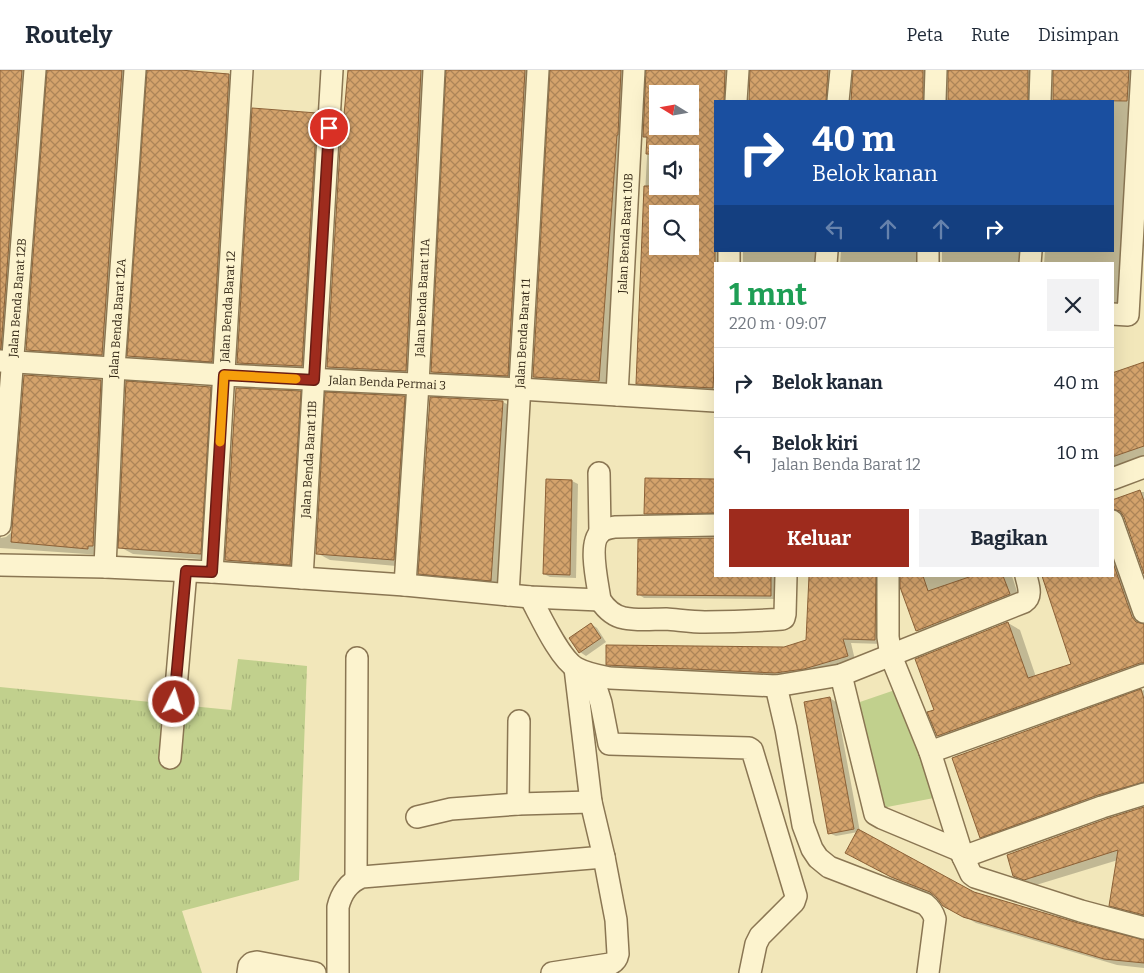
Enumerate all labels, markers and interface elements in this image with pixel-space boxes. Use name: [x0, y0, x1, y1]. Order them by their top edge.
text: Routely: [25, 21, 112, 49]
text: Peta: [907, 24, 943, 46]
text: Rute: [971, 24, 1010, 46]
text: Disimpan: [1038, 24, 1119, 46]
north arrow: [649, 85, 699, 135]
map controls: [649, 85, 699, 255]
pin: [308, 107, 350, 149]
icon: arrive: [315, 114, 343, 142]
text: 40 m: [812, 118, 895, 160]
icon: right: [729, 120, 794, 185]
button: sound: [649, 145, 699, 195]
text: Belok kanan: [812, 160, 938, 187]
street label: Jalan Benda Barat 10B: [615, 173, 636, 295]
button: search: [649, 205, 699, 255]
icon: left: [821, 215, 849, 243]
icon: ahead: [874, 215, 902, 243]
icon: ahead: [927, 215, 955, 243]
icon: right: [980, 215, 1008, 243]
street label: Jalan Benda Barat 12B: [6, 238, 29, 359]
street label: Jalan Benda Barat 11A: [412, 238, 432, 358]
street label: Jalan Benda Barat 12: [217, 250, 238, 364]
street label: Jalan Benda Barat 12A: [106, 257, 129, 380]
text: 1 mnt: [729, 277, 807, 313]
street label: Jalan Benda Barat 11: [513, 278, 533, 390]
button: close: [1047, 279, 1099, 331]
text: 220 m · 09:07: [729, 314, 826, 333]
icon: right: [729, 369, 757, 397]
text: Belok kanan: [772, 371, 883, 394]
text: 40 m: [1054, 371, 1099, 394]
street label: Jalan Benda Permai 3: [327, 373, 447, 393]
street label: Jalan Benda Barat 11B: [298, 400, 319, 519]
text: Belok kiri: [772, 432, 858, 455]
icon: left: [729, 439, 757, 467]
text: 10 m: [1057, 441, 1099, 464]
text: Jalan Benda Barat 12: [772, 455, 921, 474]
button: Keluar: [729, 509, 909, 567]
button: Bagikan: [919, 509, 1099, 567]
position arrow: [147, 675, 199, 727]

